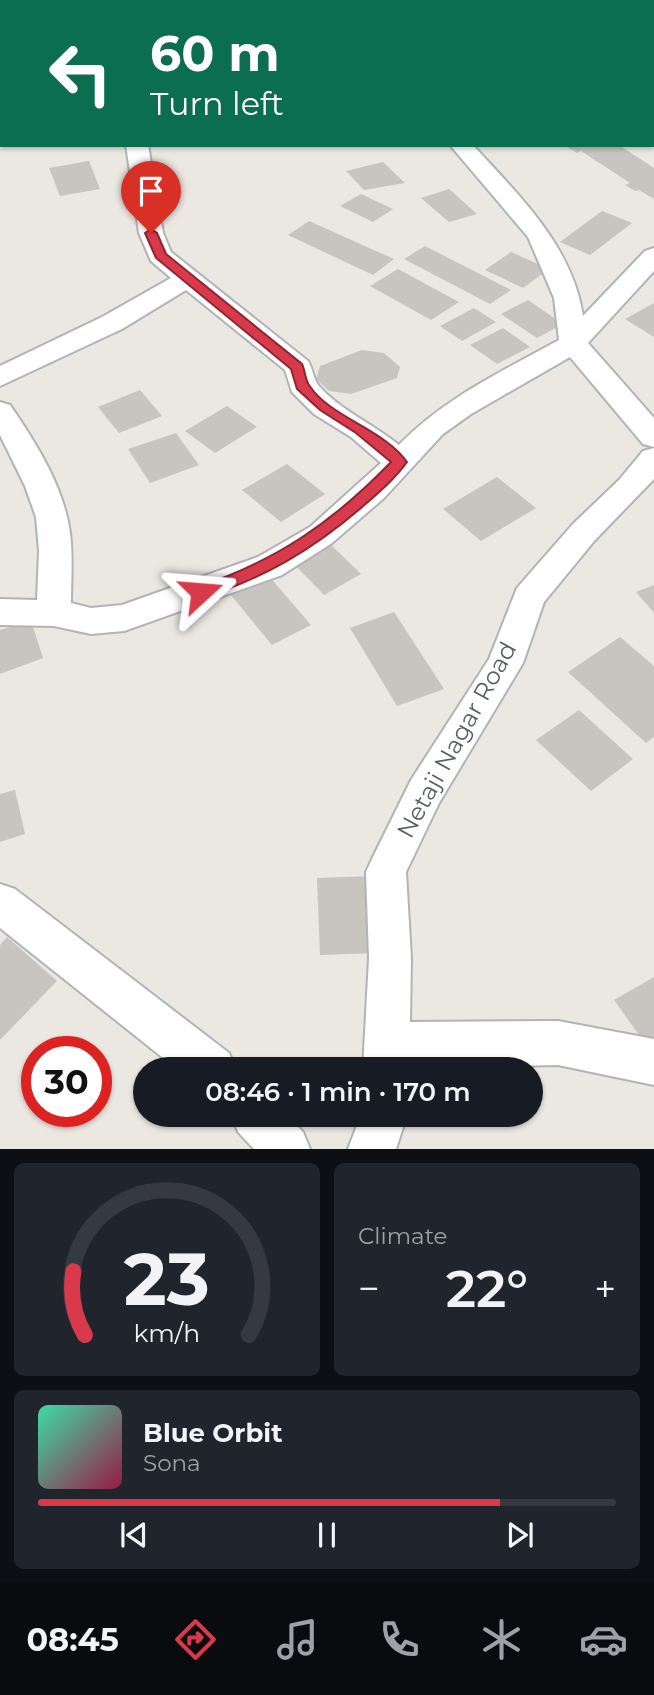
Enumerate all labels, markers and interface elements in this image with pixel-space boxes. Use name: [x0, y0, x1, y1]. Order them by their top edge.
text: 60 m: [150, 24, 280, 83]
icon: left: [35, 28, 126, 119]
text: Turn left: [150, 84, 284, 123]
pin: [121, 161, 181, 233]
icon: arrive: [132, 172, 170, 210]
position arrow: [164, 555, 238, 629]
street label: Netaji Nagar Road: [391, 637, 522, 843]
speed limit sign: 30: [21, 1036, 112, 1127]
text: 08:46 · 1 min · 170 m: [205, 1076, 471, 1108]
text: Climate: [358, 1222, 447, 1250]
text: 23: [124, 1236, 210, 1324]
text: 22°: [446, 1257, 528, 1320]
text: −: [358, 1265, 380, 1312]
text: +: [594, 1265, 616, 1312]
text: km/h: [134, 1318, 200, 1348]
text: Blue Orbit: [143, 1417, 282, 1449]
text: Sona: [143, 1449, 201, 1477]
icon: previous: [115, 1516, 153, 1554]
icon: pause: [308, 1516, 346, 1554]
icon: next: [501, 1516, 539, 1554]
icon: directions: [171, 1615, 220, 1664]
icon: music: [273, 1615, 322, 1664]
icon: phone: [375, 1615, 424, 1664]
icon: climate: [477, 1615, 526, 1664]
icon: car: [579, 1615, 628, 1664]
text: 08:45: [26, 1620, 119, 1659]

